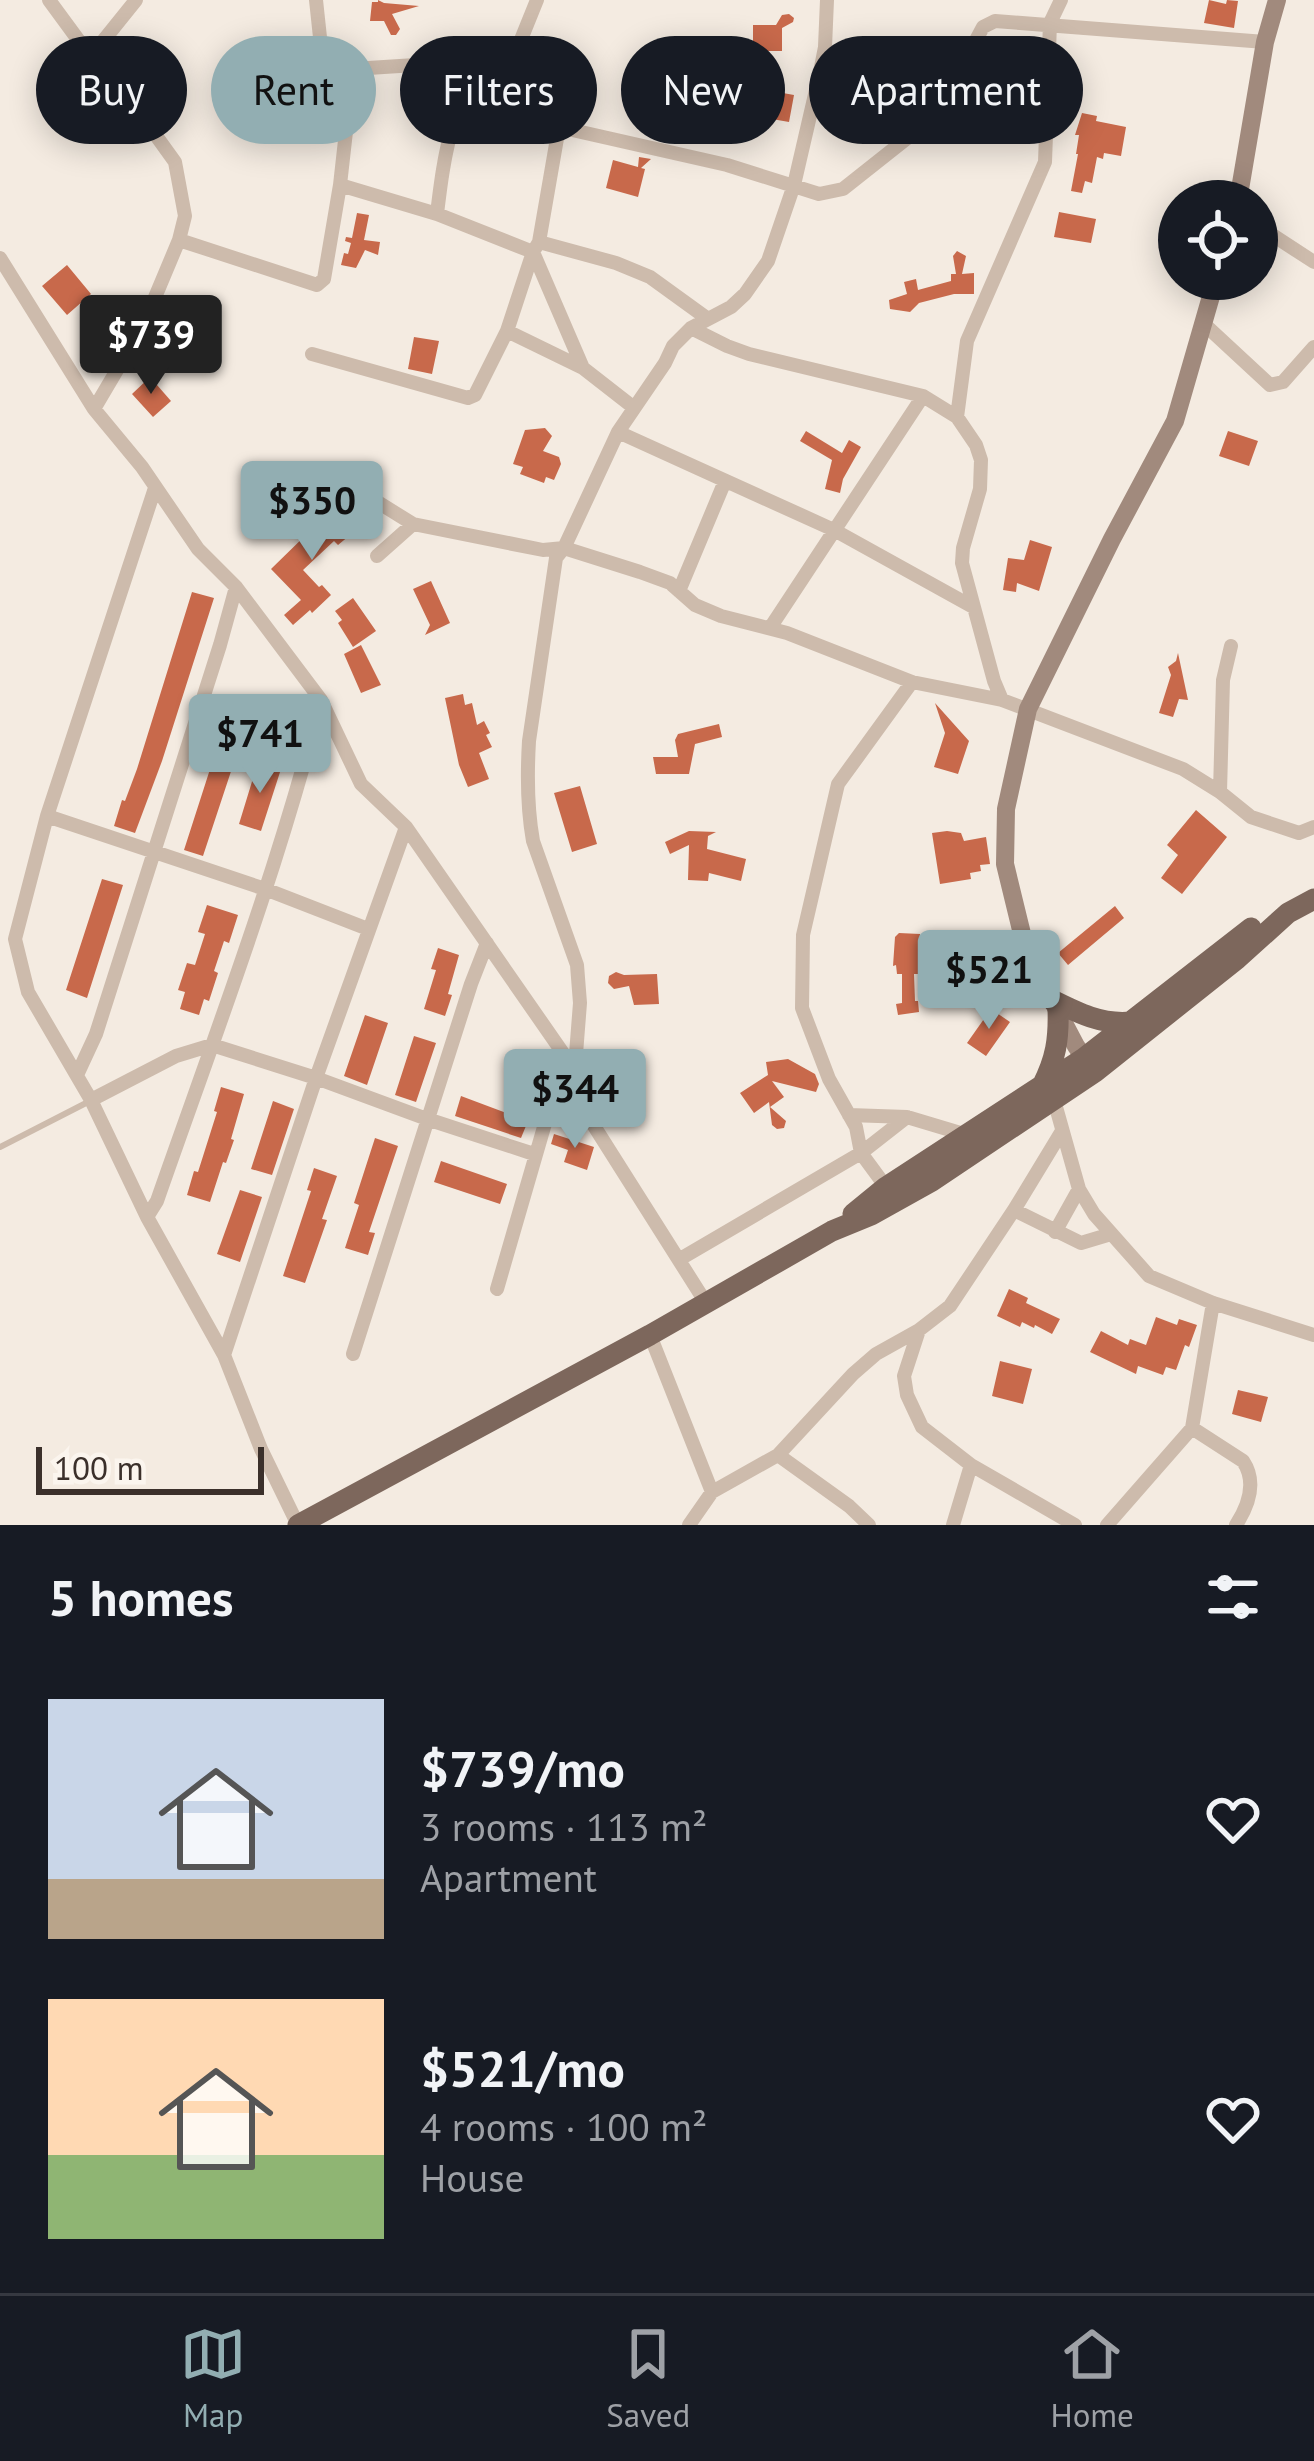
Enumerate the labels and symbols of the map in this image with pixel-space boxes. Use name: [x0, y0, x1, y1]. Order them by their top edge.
pin: $739: [80, 295, 222, 397]
pin: $350: [241, 461, 383, 563]
pin: $741: [189, 694, 331, 796]
pin: $521: [918, 930, 1060, 1032]
pin: $344: [504, 1049, 646, 1151]
scale bar: [36, 1441, 264, 1494]

